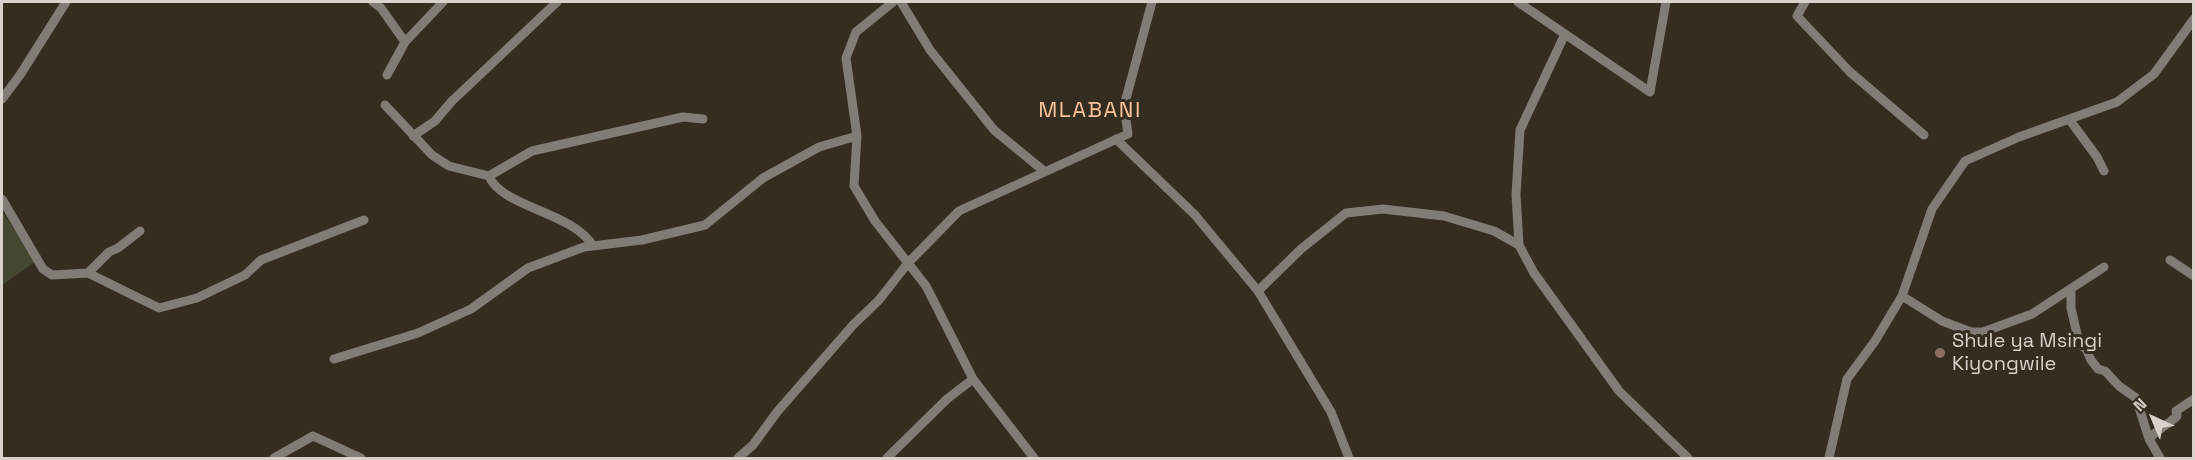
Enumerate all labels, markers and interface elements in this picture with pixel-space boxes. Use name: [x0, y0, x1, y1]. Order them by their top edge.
district label: MLABANI: [1038, 98, 1142, 124]
place label: Shule ya Msingi Kiyongwile: [1952, 330, 2102, 377]
marker: Shule ya Msingi Kiyongwile: [1933, 346, 1947, 360]
north arrow: [2123, 388, 2183, 448]
text: N: [2129, 393, 2151, 416]

